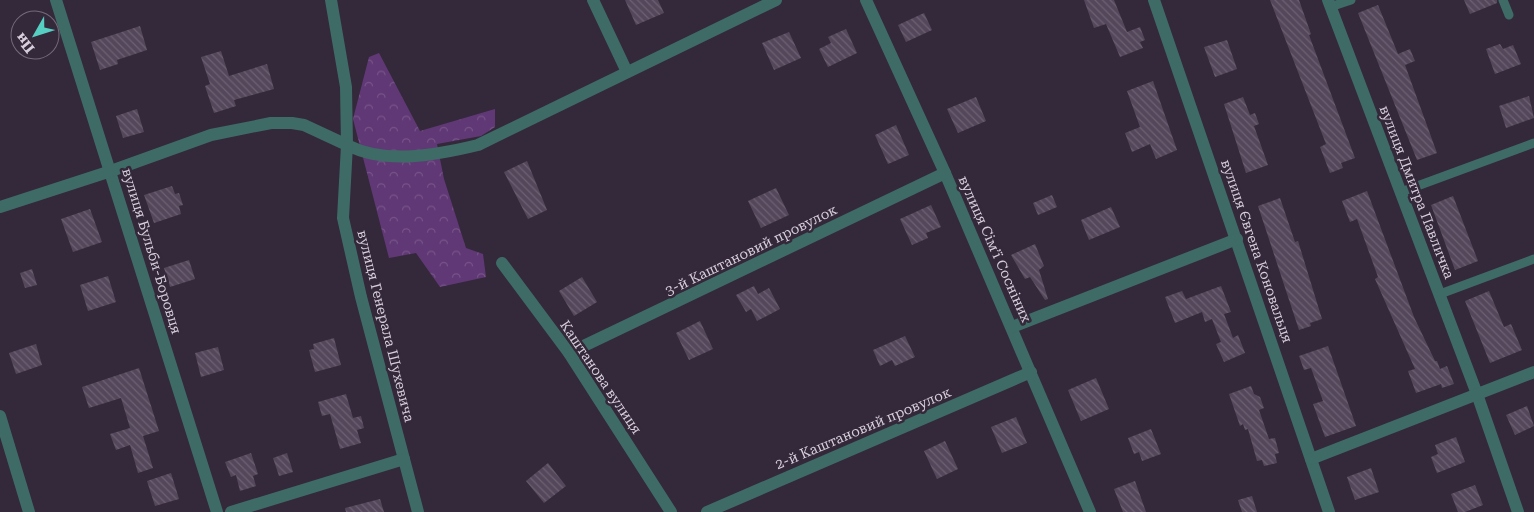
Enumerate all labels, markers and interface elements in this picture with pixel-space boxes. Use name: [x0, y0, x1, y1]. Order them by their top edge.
north arrow: [10, 10, 60, 60]
text: Пн: [12, 30, 38, 56]
street label: вулиця Дмитра Павличка: [1376, 103, 1458, 281]
street label: вулиця Євгена Коновальця: [1218, 157, 1296, 345]
street label: вулиця Бульби-Боровця: [119, 166, 185, 336]
street label: вулиця Сім’ї Сосніних: [955, 173, 1035, 325]
street label: 3-й Каштановий провулок: [662, 201, 840, 299]
street label: вулиця Генерала Шухевича: [354, 228, 418, 424]
street label: Каштанова вулиця: [557, 317, 645, 437]
street label: 2-й Каштановий провулок: [773, 384, 953, 472]

